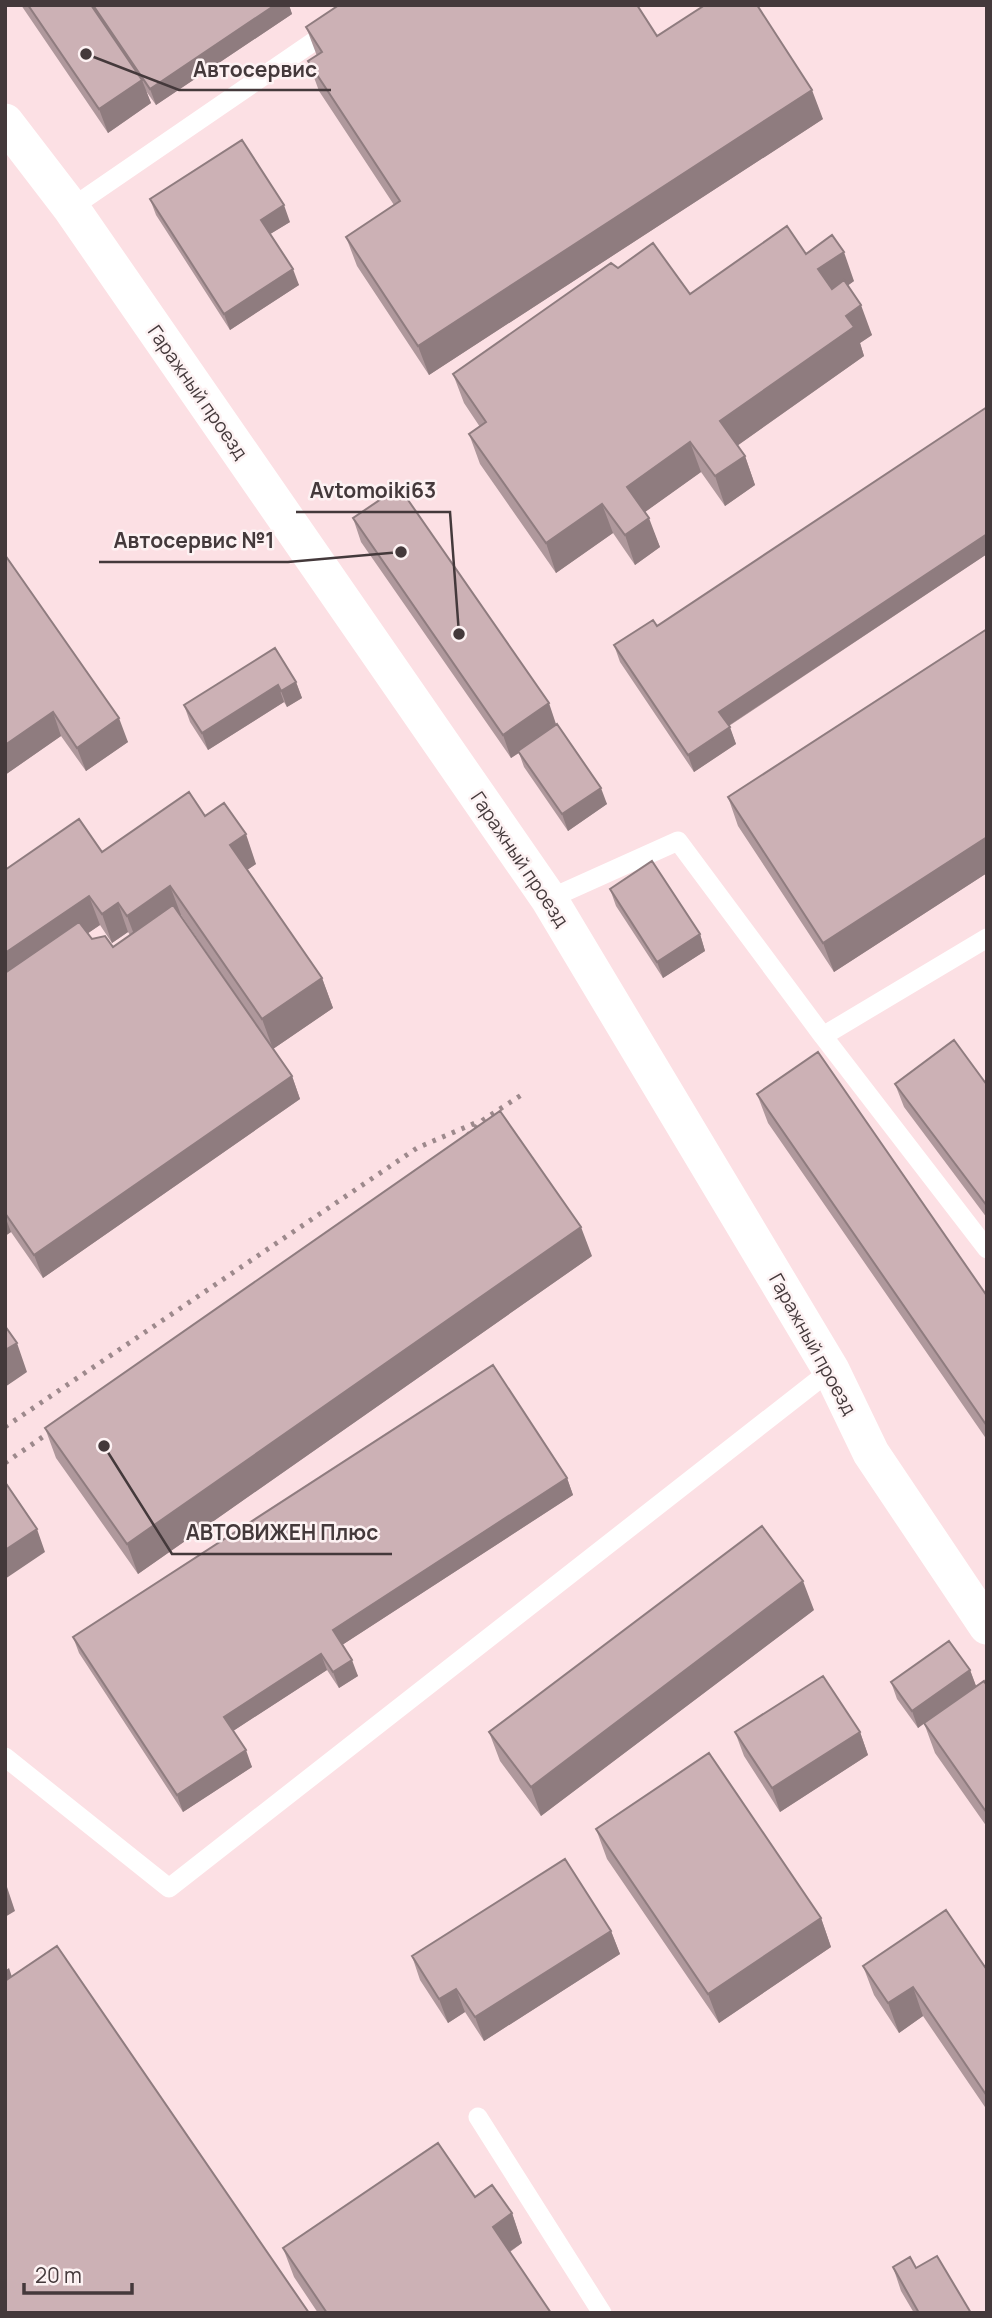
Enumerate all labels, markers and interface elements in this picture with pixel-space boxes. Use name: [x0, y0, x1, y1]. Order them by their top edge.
callout: Автосервис: [179, 48, 331, 90]
text: Автосервис: [193, 55, 317, 83]
street label: Гаражный проезд: [142, 320, 254, 464]
callout: Avtomoiki63: [296, 470, 450, 512]
text: Avtomoiki63: [310, 476, 436, 504]
callout: Автосервис №1: [99, 520, 288, 562]
text: Автосервис №1: [113, 526, 275, 554]
street label: Гаражный проезд: [465, 786, 575, 932]
street label: Гаражный проезд: [763, 1269, 863, 1419]
callout: АВТОВИЖЕН Плюс: [172, 1512, 392, 1554]
text: АВТОВИЖЕН Плюс: [186, 1518, 378, 1546]
scale bar: [24, 2252, 133, 2296]
text: 20 m: [35, 2261, 82, 2289]

